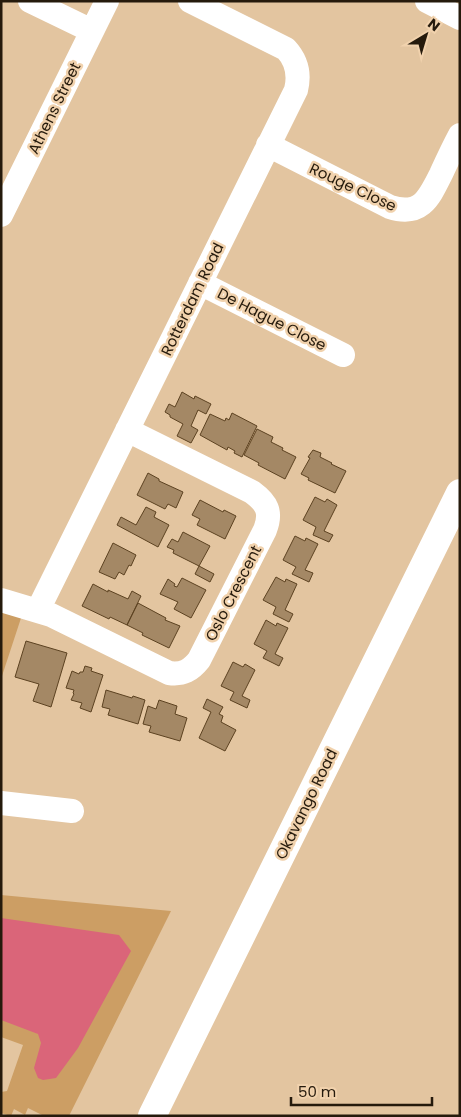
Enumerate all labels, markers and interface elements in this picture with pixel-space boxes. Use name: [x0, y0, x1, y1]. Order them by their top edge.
north arrow: [401, 10, 451, 60]
text: N: [424, 14, 444, 36]
street label: Athens Street: [23, 59, 85, 157]
street label: Rouge Close: [306, 158, 400, 216]
street label: Rotterdam Road: [156, 239, 228, 359]
street label: De Hague Close: [214, 283, 330, 355]
street label: Oslo Crescent: [200, 542, 266, 644]
street label: Okavango Road: [270, 745, 342, 863]
scale bar: [291, 1074, 432, 1106]
text: 50 m: [298, 1081, 336, 1102]

